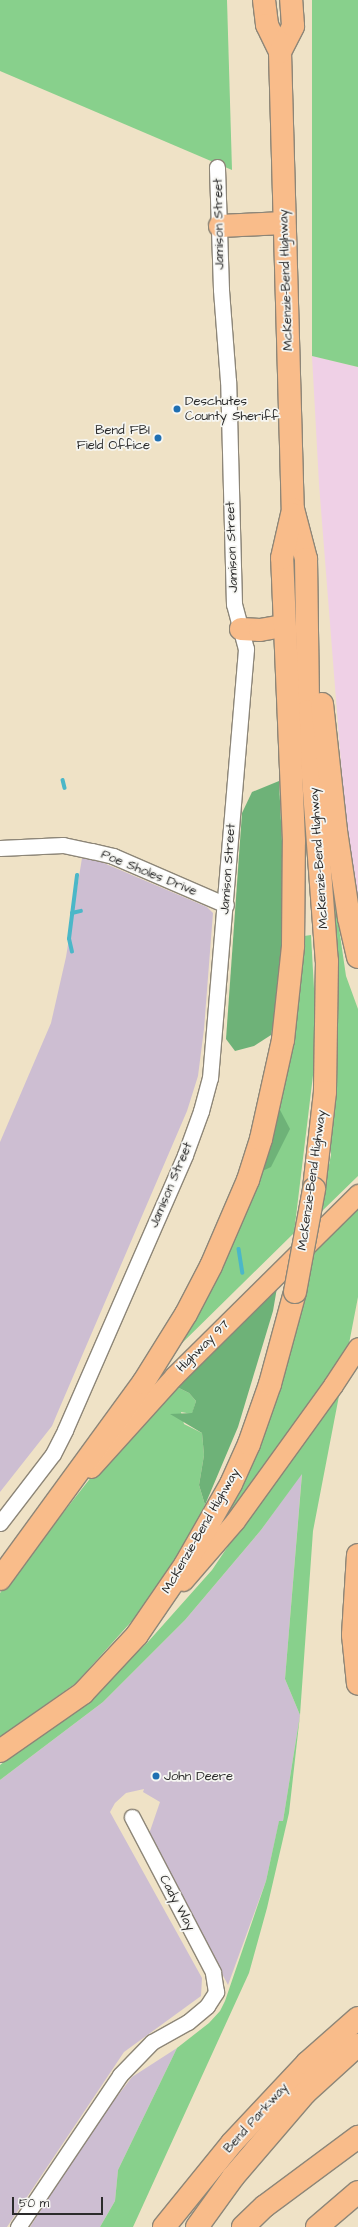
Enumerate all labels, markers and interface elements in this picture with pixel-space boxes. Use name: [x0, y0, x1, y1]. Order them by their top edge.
street label: Jamison Street: [210, 178, 228, 270]
street label: McKenzie-Bend Highway: [276, 209, 296, 351]
place label: Deschutes County Sheriff: [185, 394, 279, 425]
marker: Deschutes County Sheriff: [172, 404, 182, 414]
place label: Bend FBI Field Office: [77, 423, 150, 454]
marker: Bend FBI Field Office: [153, 433, 163, 443]
street label: Jamison Street: [223, 501, 241, 593]
street label: McKenzie-Bend Highway: [306, 787, 332, 929]
street label: Jamison Street: [217, 823, 239, 915]
street label: Poe Sholes Drive: [99, 847, 199, 899]
street label: McKenzie-Bend Highway: [294, 1109, 330, 1251]
street label: Jamison Street: [146, 1140, 196, 1230]
street label: Highway 97: [173, 1316, 233, 1376]
street label: McKenzie-Bend Highway: [159, 1466, 243, 1596]
place label: John Deere: [164, 1768, 233, 1784]
marker: John Deere: [151, 1771, 161, 1781]
street label: Cady Way: [156, 1872, 198, 1934]
street label: Bend Parkway: [220, 2080, 292, 2156]
scale bar: [14, 2189, 105, 2215]
text: 50 m: [19, 2195, 49, 2212]

